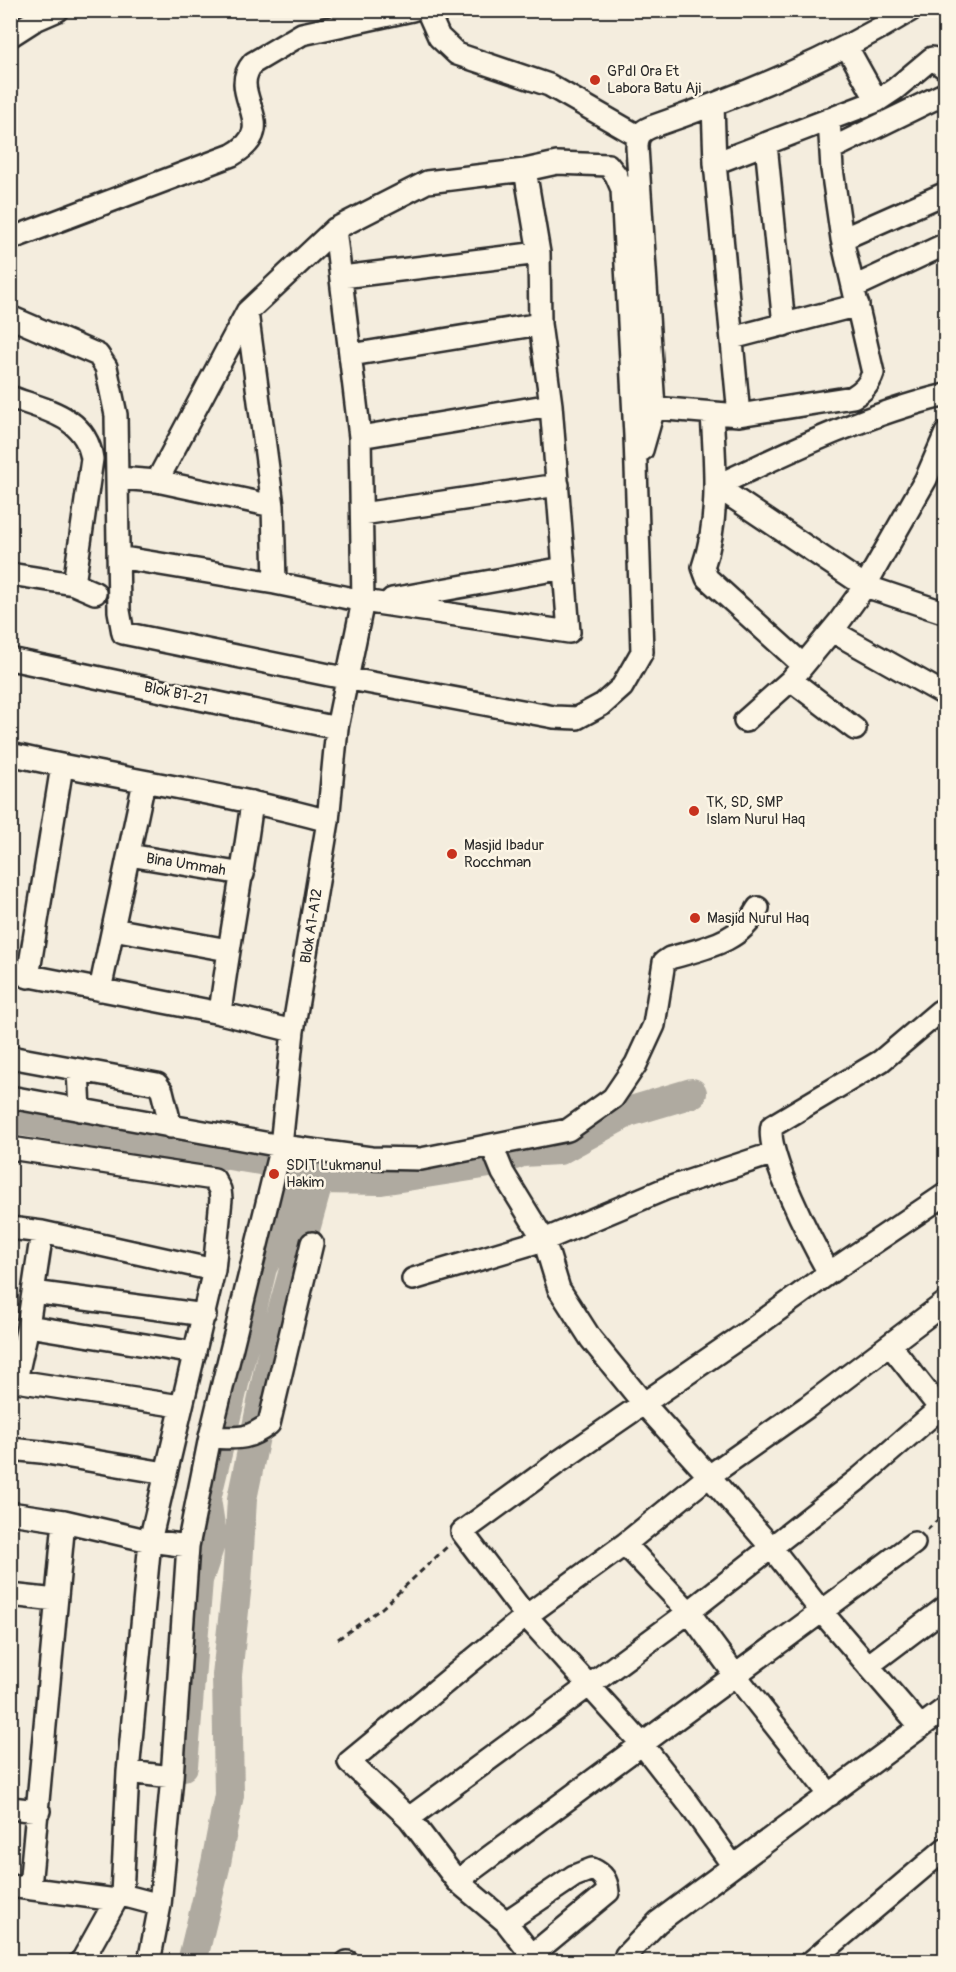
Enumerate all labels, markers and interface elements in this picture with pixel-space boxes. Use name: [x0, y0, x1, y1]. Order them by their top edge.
place label: GPdI Ora Et Labora Batu Aji: [607, 62, 701, 98]
marker: GPdI Ora Et Labora Batu Aji: [588, 73, 602, 87]
street label: Blok B1-21: [142, 677, 209, 709]
place label: TK, SD, SMP Islam Nurul Haq: [706, 793, 805, 829]
marker: TK, SD, SMP Islam Nurul Haq: [687, 804, 701, 818]
place label: Masjid Ibadur Rocchman: [464, 836, 545, 872]
marker: Masjid Ibadur Rocchman: [445, 847, 459, 861]
street label: Bina Ummah: [145, 849, 227, 880]
street label: Blok A1-A12: [296, 887, 327, 965]
place label: Masjid Nurul Haq: [707, 909, 809, 928]
marker: Masjid Nurul Haq: [688, 911, 702, 925]
place label: SDIT Lukmanul Hakim: [286, 1156, 382, 1192]
marker: SDIT Lukmanul Hakim: [267, 1167, 281, 1181]

